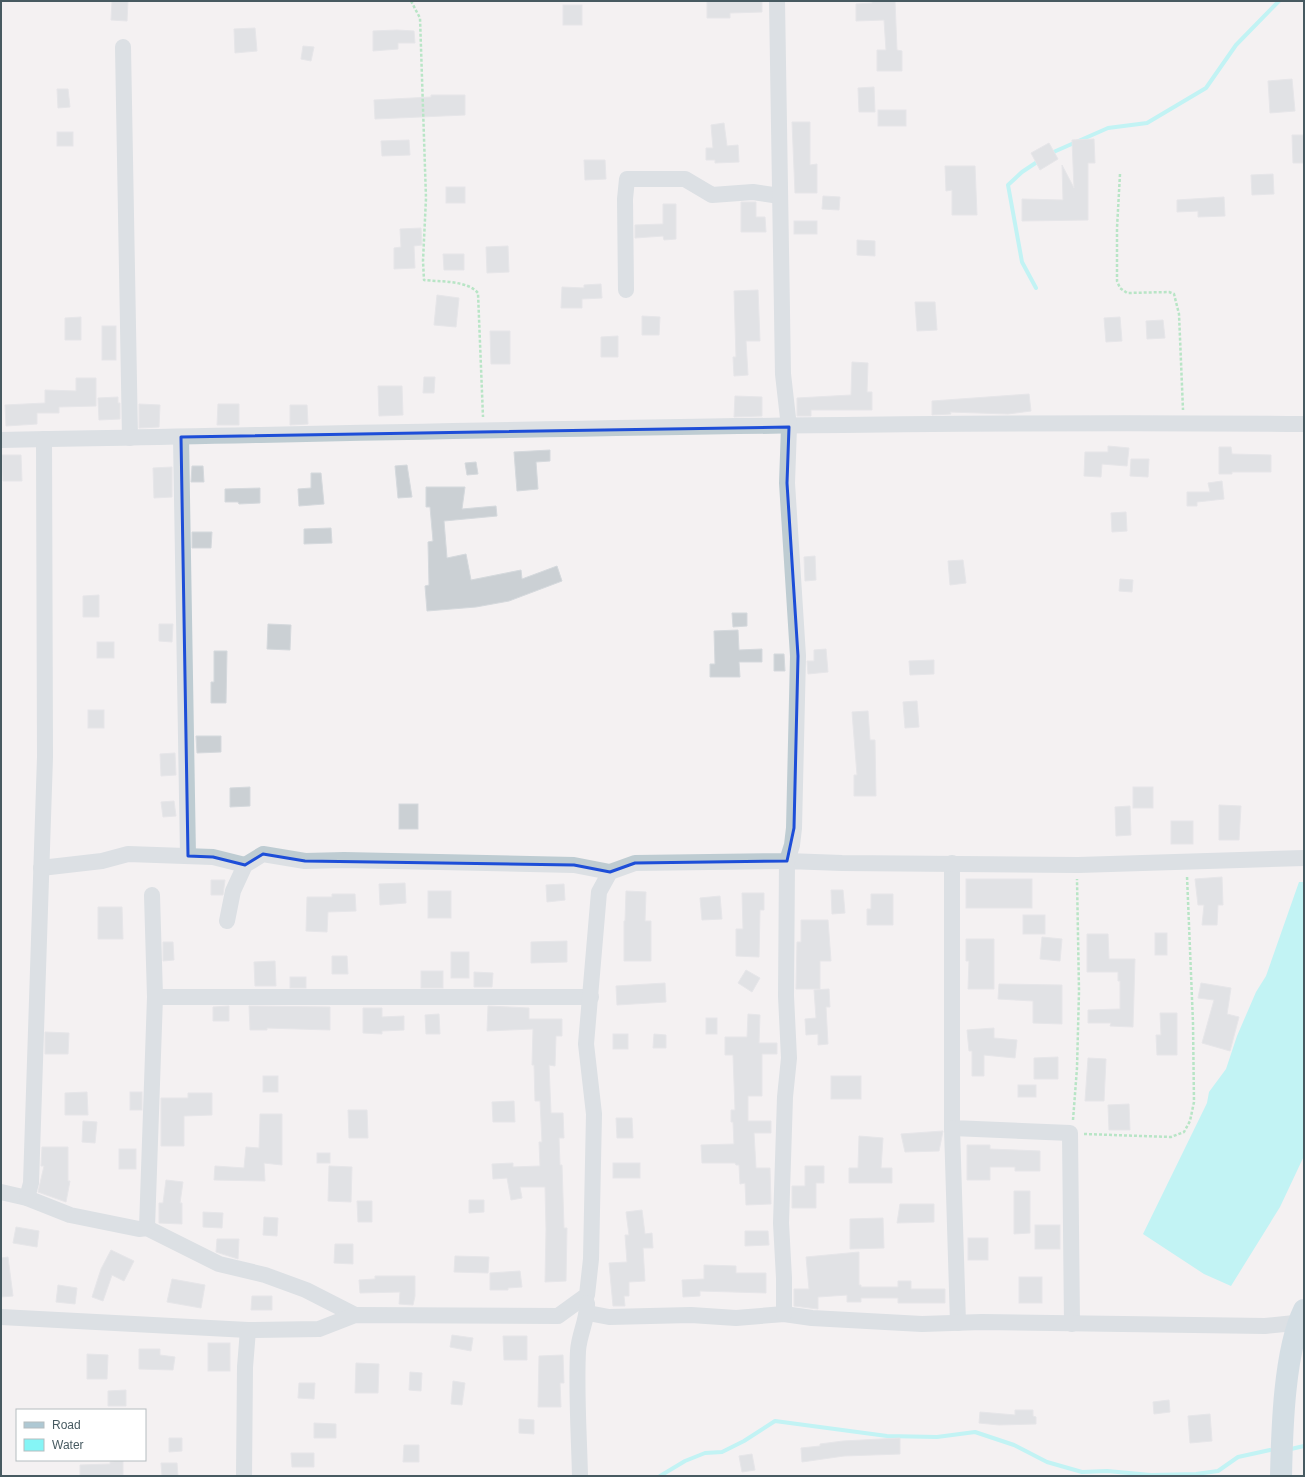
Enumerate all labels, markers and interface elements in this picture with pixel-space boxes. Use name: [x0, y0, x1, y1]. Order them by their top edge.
legend: [16, 1409, 146, 1461]
text: Road: [52, 1418, 81, 1432]
text: Water: [52, 1438, 84, 1452]

